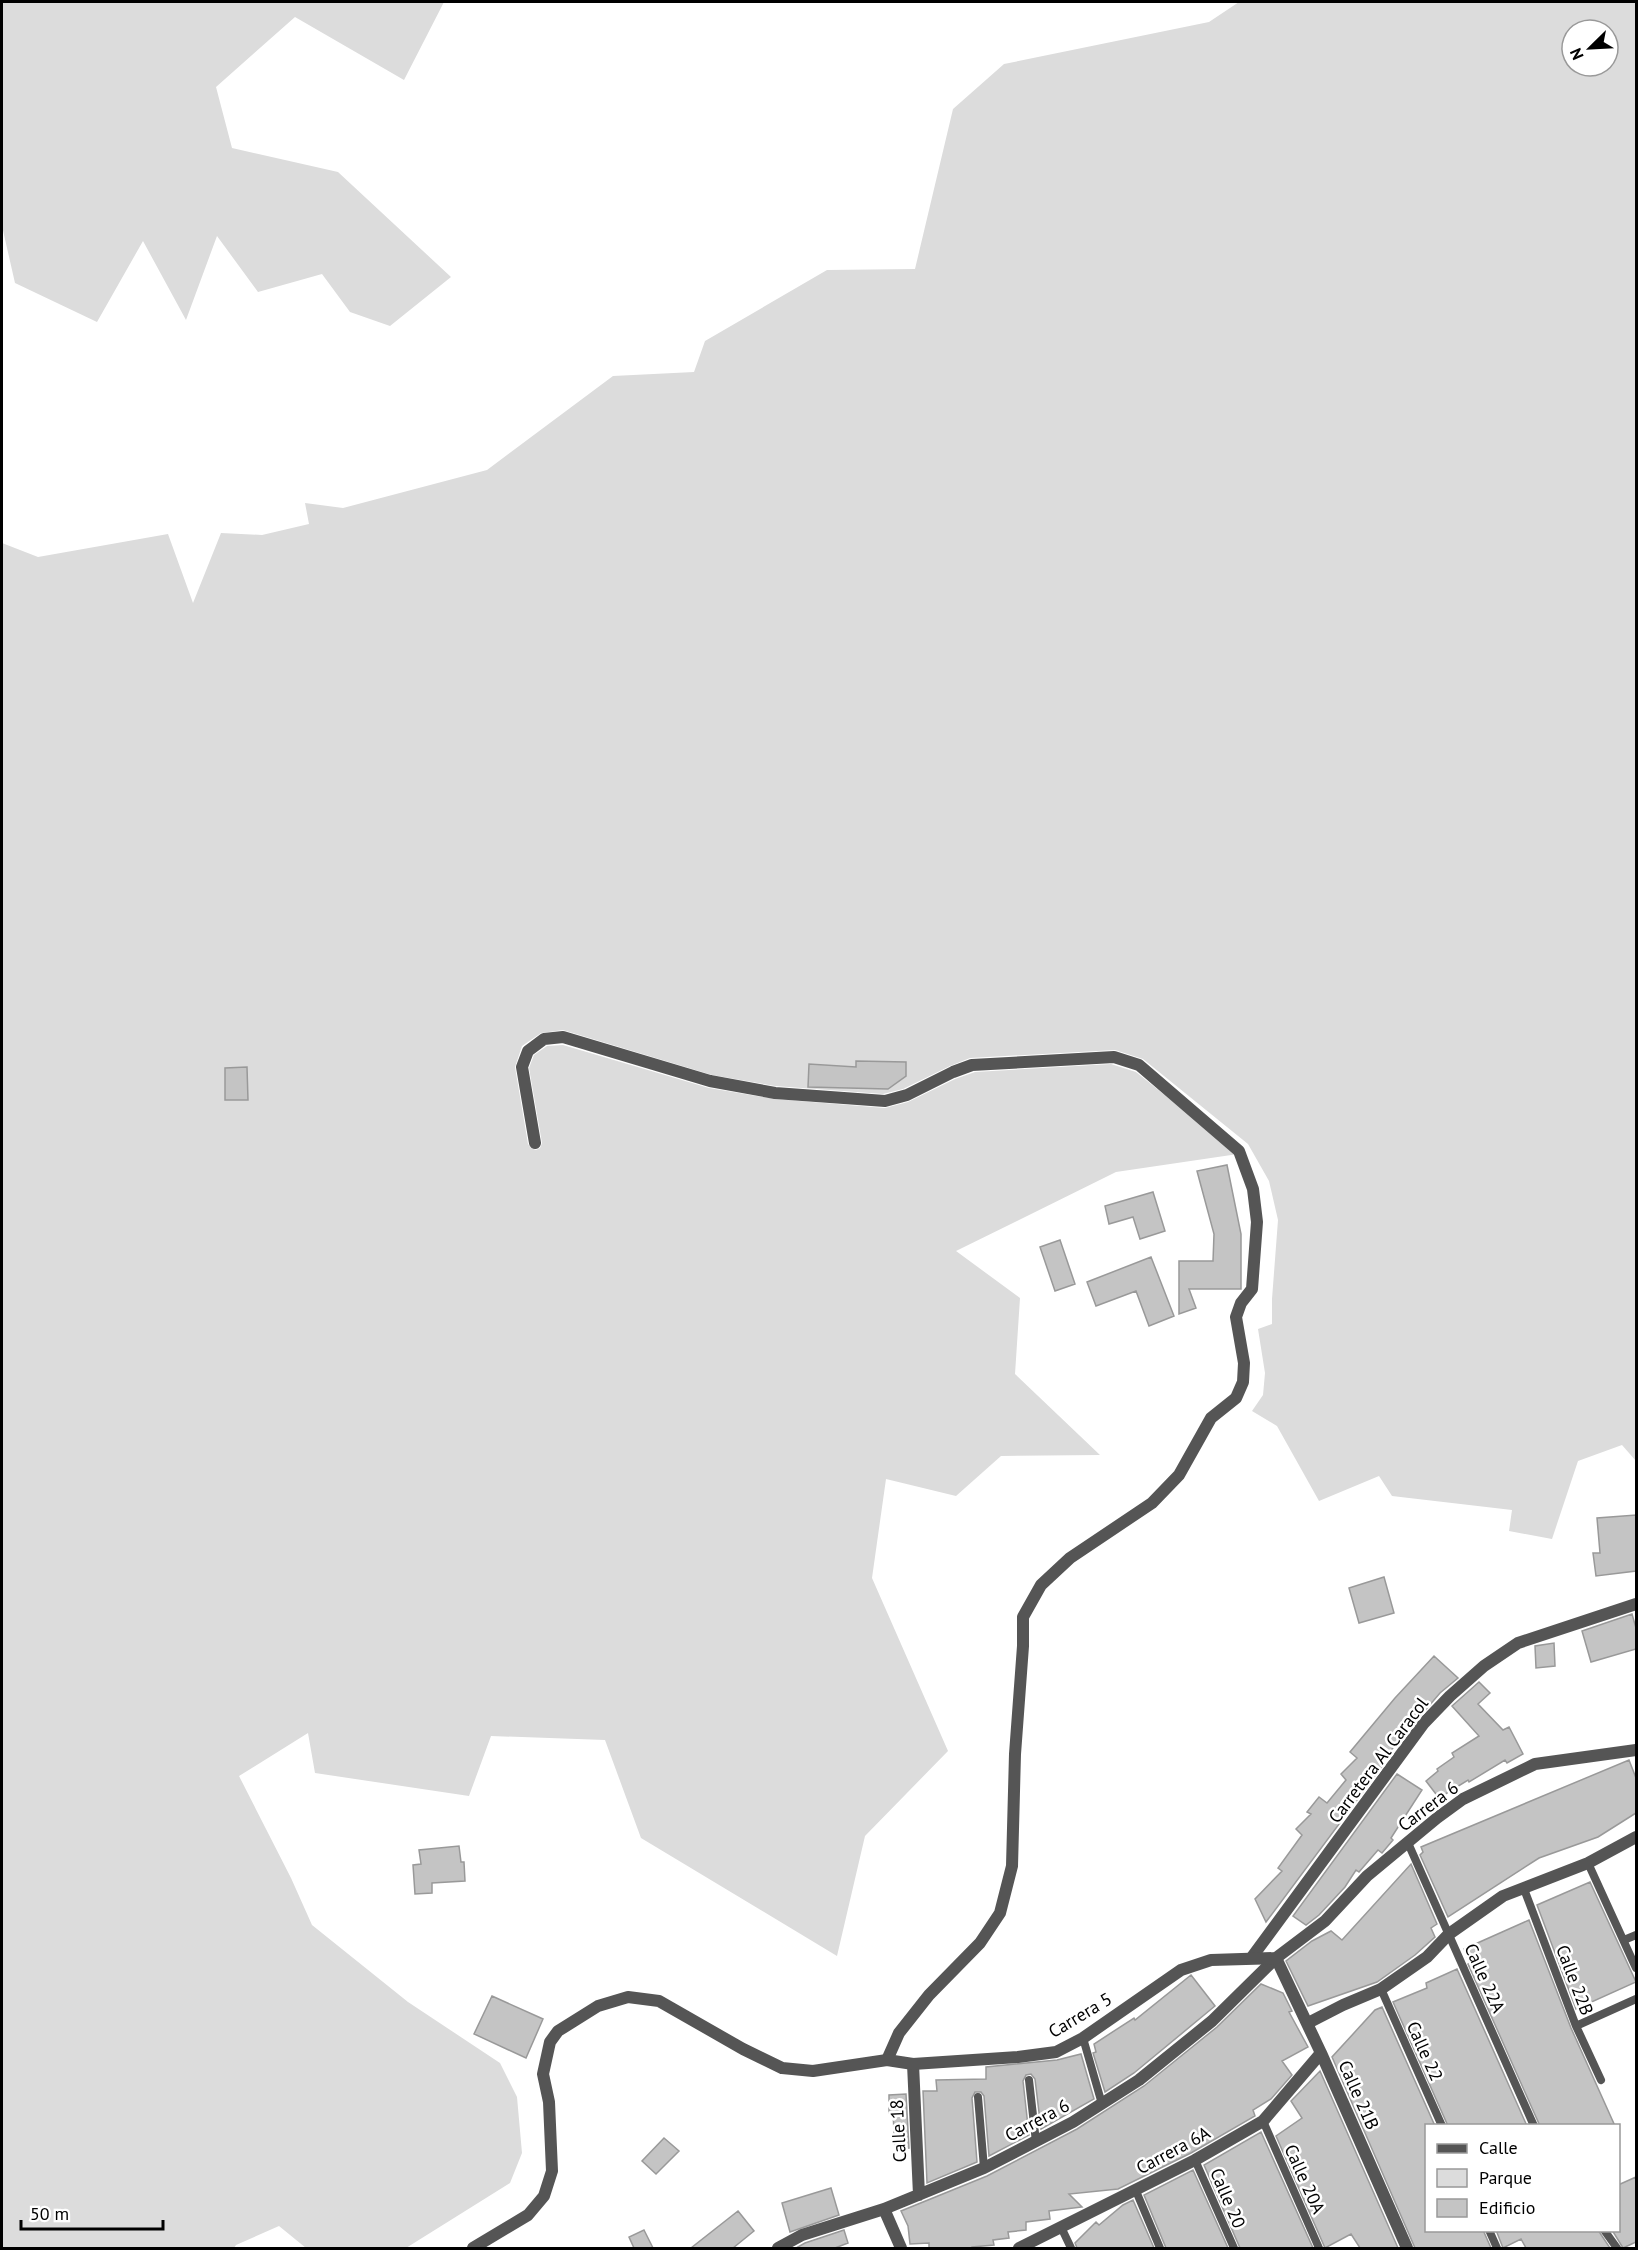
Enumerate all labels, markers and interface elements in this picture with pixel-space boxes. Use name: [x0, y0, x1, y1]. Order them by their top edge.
north arrow: [1560, 18, 1620, 78]
text: N: [1565, 45, 1588, 63]
street label: Carretera Al Caracol: [1323, 1692, 1433, 1828]
street label: Carrera 6: [1393, 1776, 1463, 1836]
street label: Calle 22A: [1460, 1940, 1511, 2017]
street label: Calle 22B: [1551, 1942, 1599, 2018]
street label: Carrera 5: [1044, 1987, 1116, 2043]
street label: Calle 22: [1402, 2018, 1448, 2084]
street label: Calle 21B: [1334, 2057, 1384, 2133]
street label: Carrera 6: [1001, 2093, 1073, 2147]
street label: Calle 18: [885, 2099, 911, 2163]
street label: Carrera 6A: [1132, 2121, 1214, 2179]
legend: [1425, 2124, 1620, 2232]
text: Calle: [1479, 2136, 1518, 2159]
street label: Calle 20A: [1280, 2141, 1331, 2218]
street label: Calle 20: [1205, 2165, 1251, 2232]
text: Parque: [1479, 2166, 1532, 2189]
scale bar: [21, 2193, 164, 2231]
text: Edificio: [1479, 2196, 1535, 2219]
text: 50 m: [30, 2202, 69, 2225]

